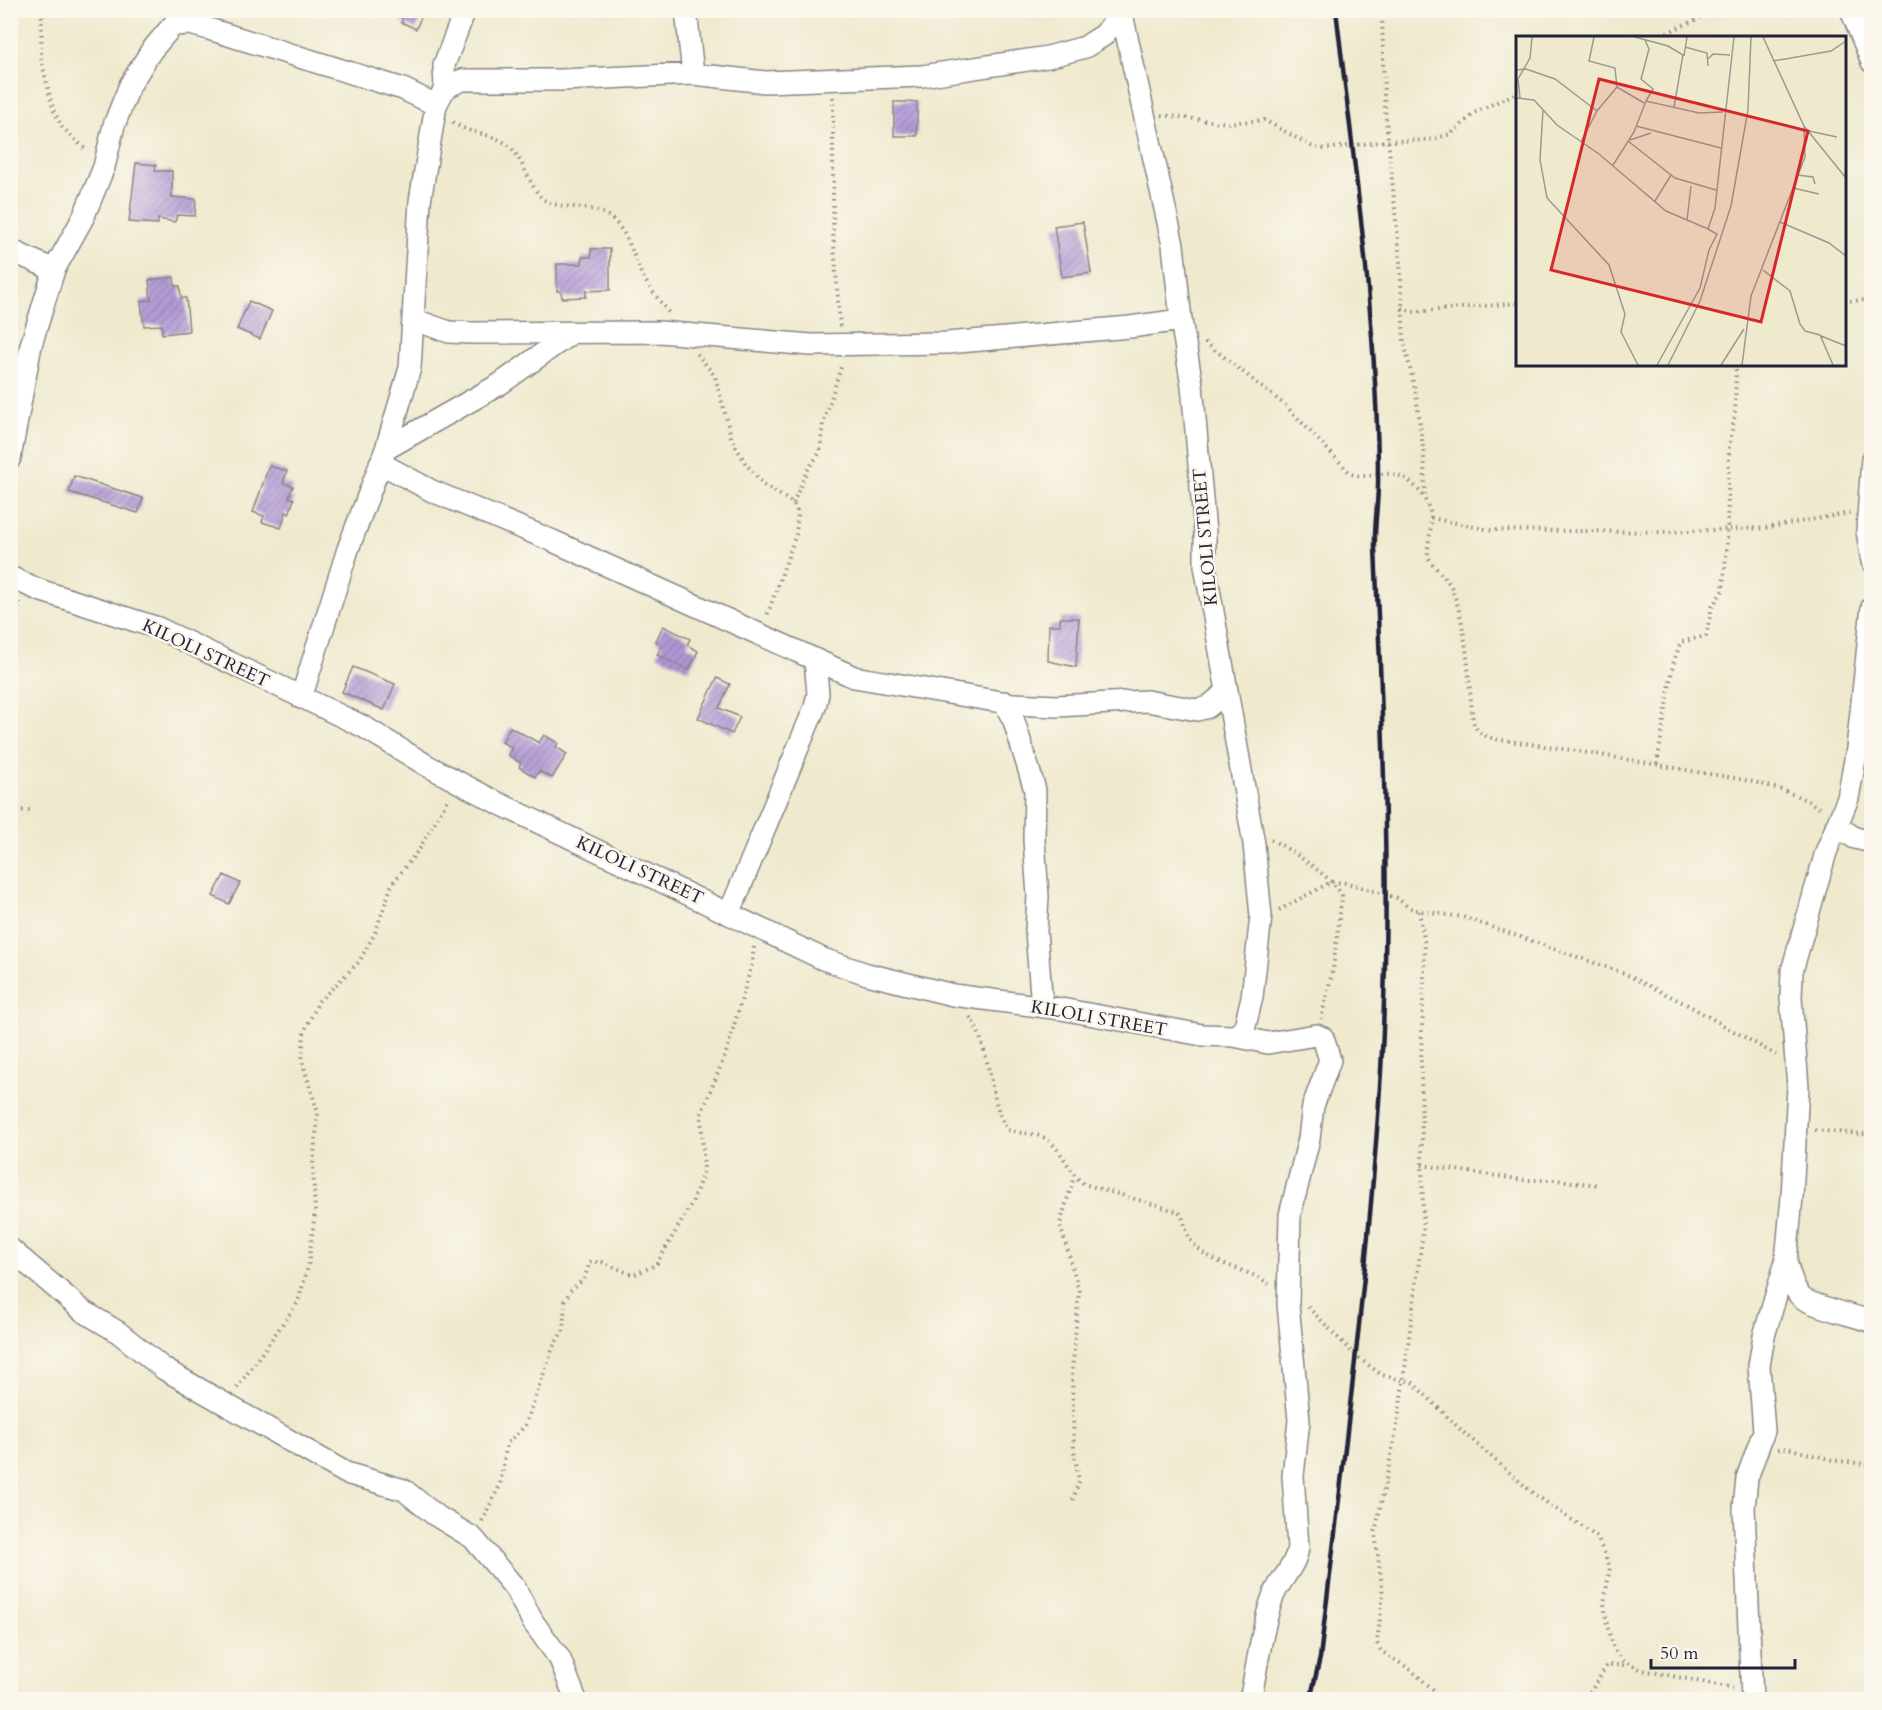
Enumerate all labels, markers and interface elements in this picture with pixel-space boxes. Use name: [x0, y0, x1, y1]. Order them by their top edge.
inset map: [1516, 36, 1846, 366]
street label: KILOLI STREET: [1187, 467, 1224, 607]
street label: KILOLI STREET: [138, 613, 274, 694]
street label: KILOLI STREET: [572, 830, 708, 911]
street label: KILOLI STREET: [1029, 994, 1169, 1043]
scale bar: [1651, 1632, 1795, 1670]
text: 50 m: [1660, 1641, 1699, 1666]

